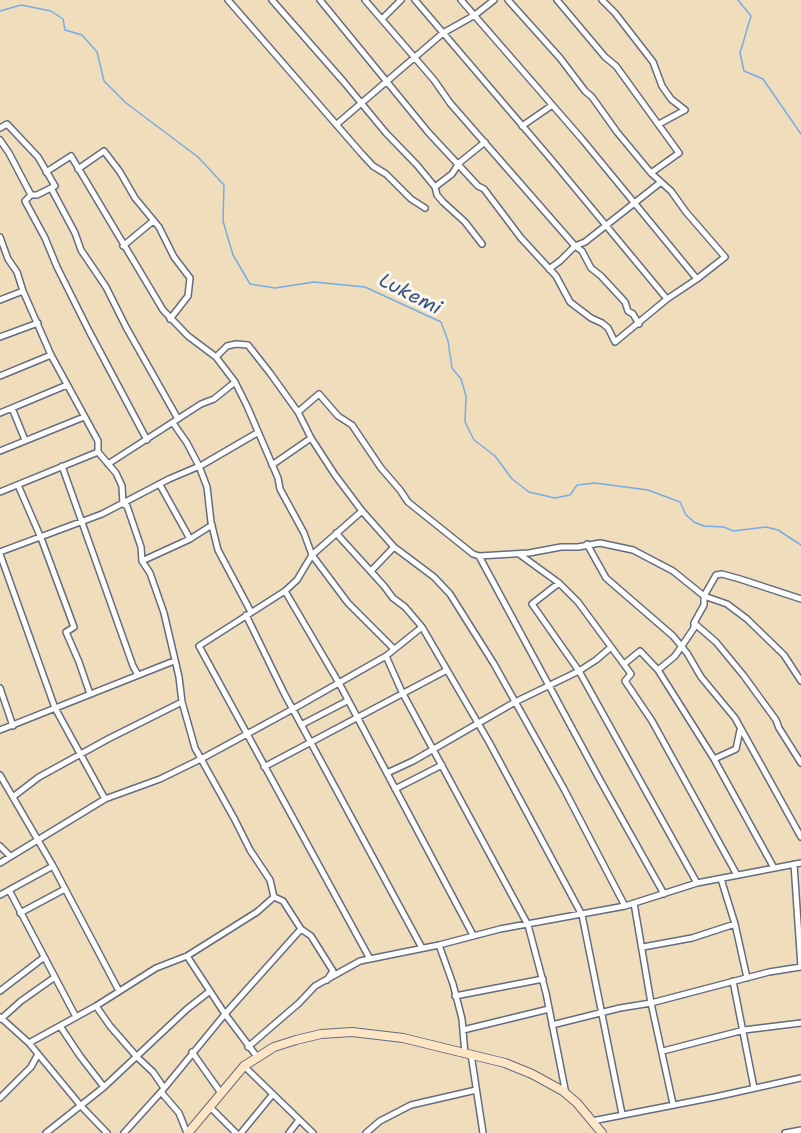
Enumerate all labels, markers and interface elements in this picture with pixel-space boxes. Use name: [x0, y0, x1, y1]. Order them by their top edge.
water label: Lukemi: [375, 269, 445, 321]

